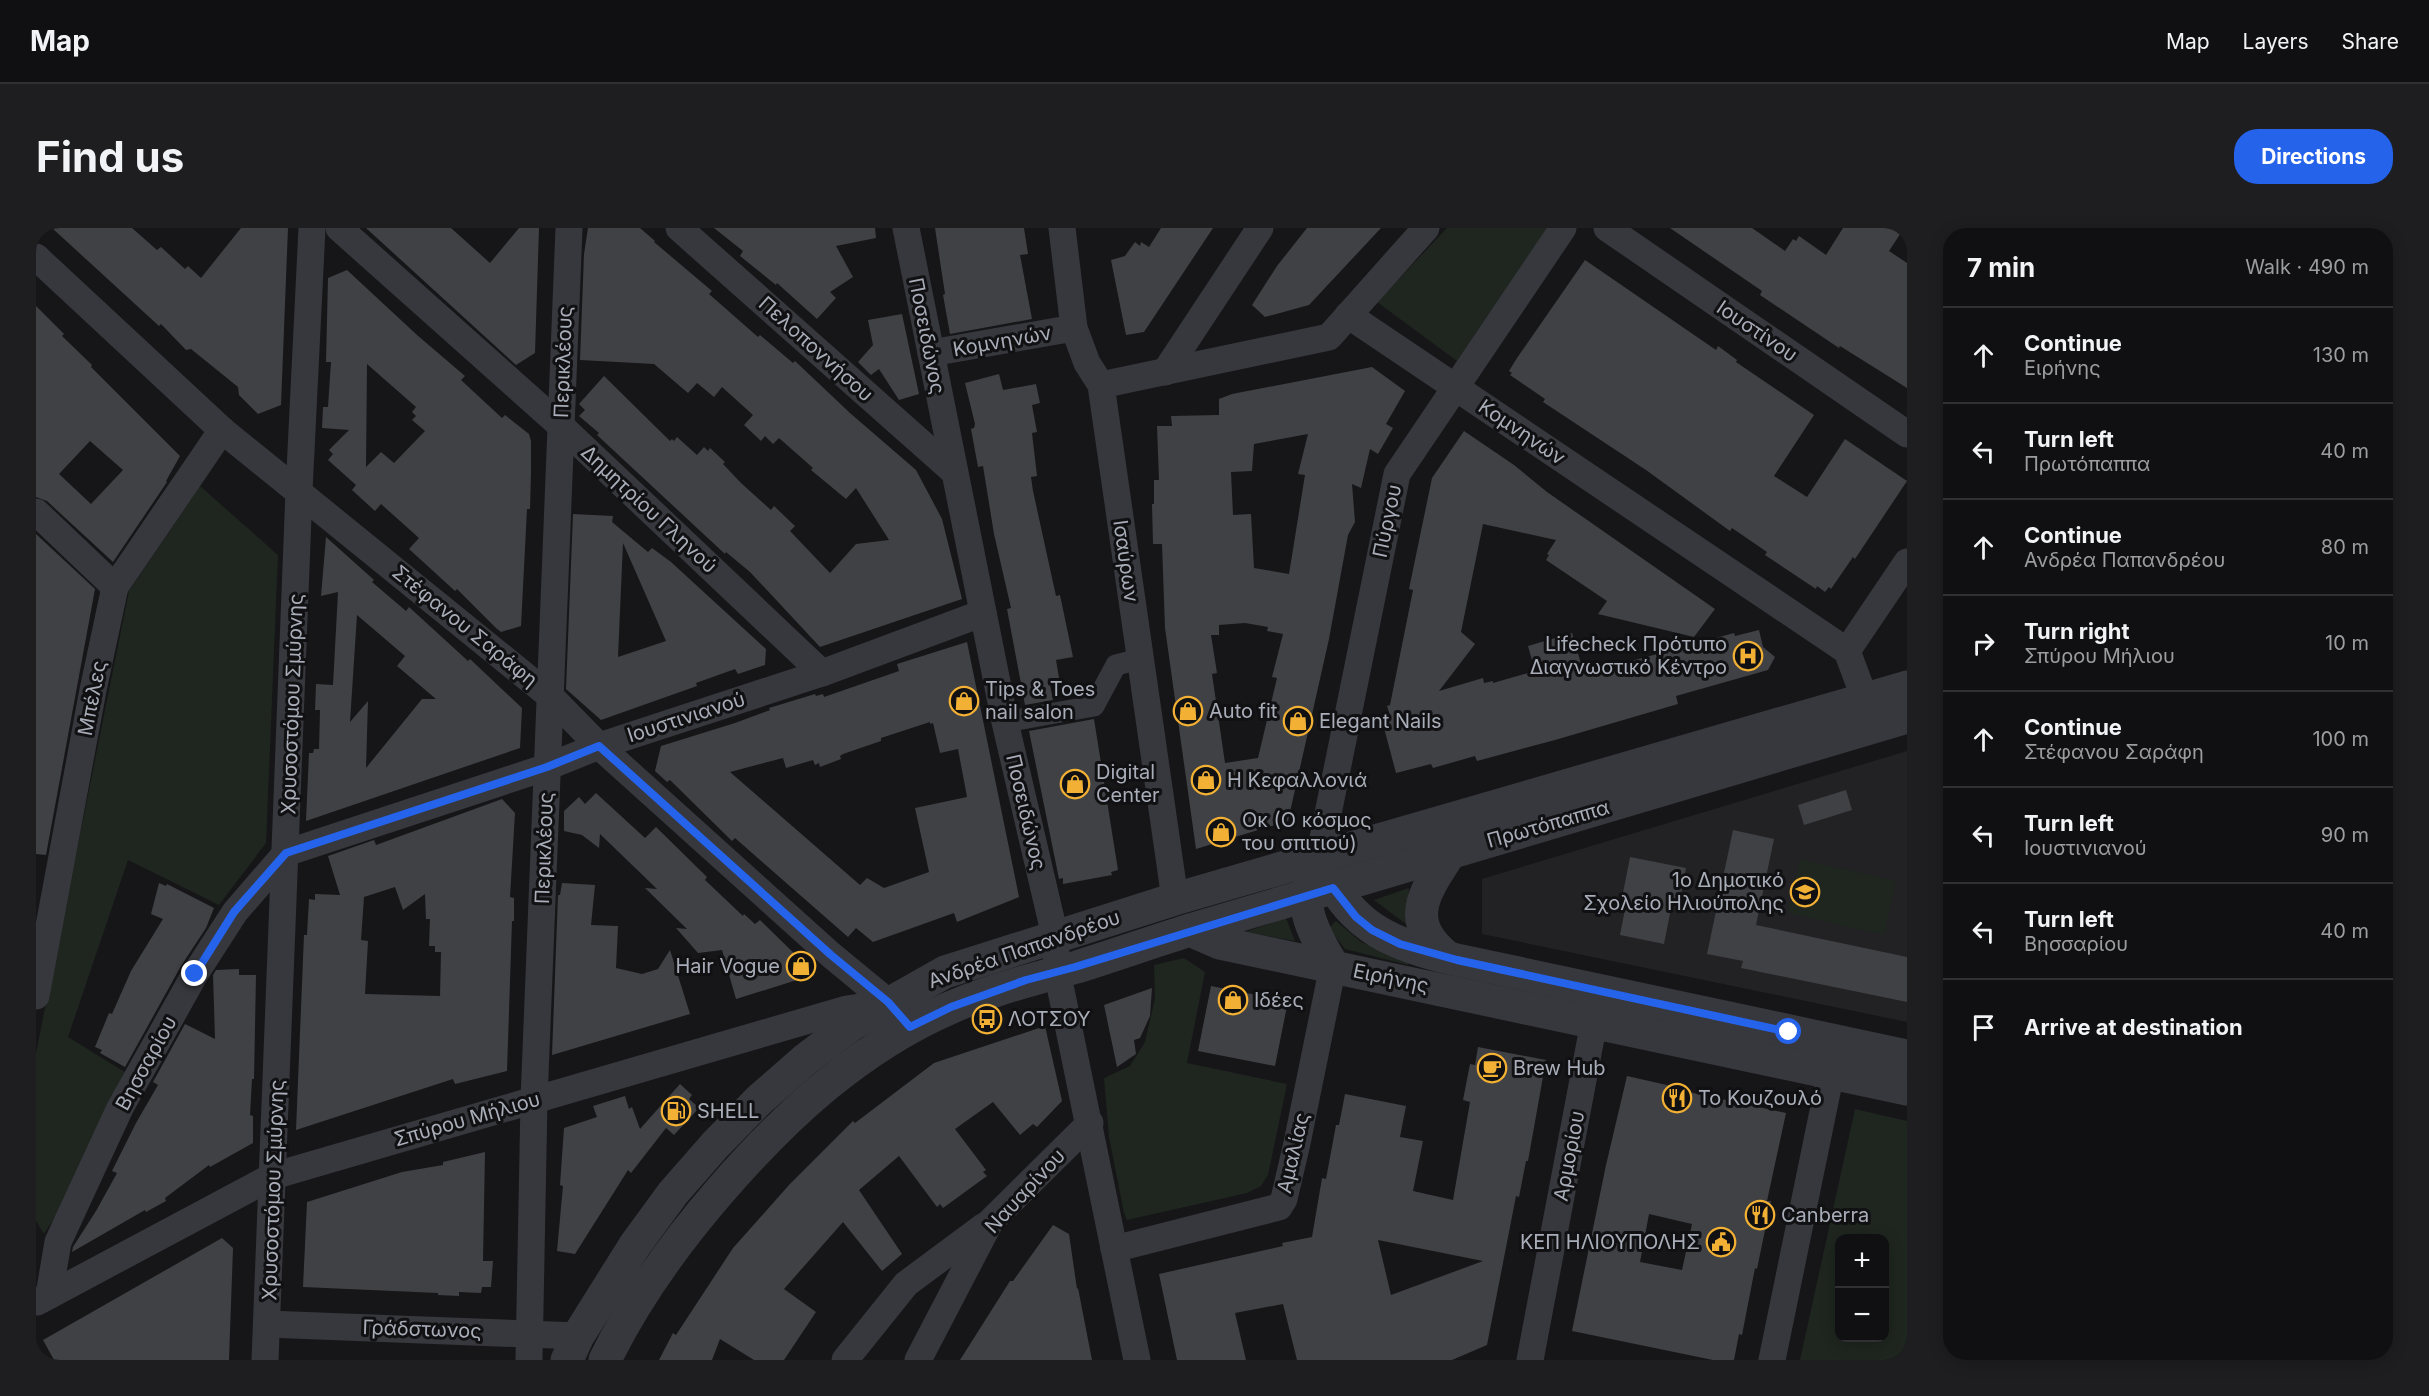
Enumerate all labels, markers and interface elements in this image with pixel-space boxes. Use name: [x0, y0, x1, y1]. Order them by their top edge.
text: Map: [30, 24, 90, 58]
text: Map: [2166, 29, 2210, 54]
text: Layers: [2243, 29, 2309, 54]
text: Share: [2342, 29, 2399, 54]
button: Directions: [2234, 129, 2393, 184]
text: Find us: [36, 131, 184, 182]
text: 7 min: [1967, 252, 2035, 283]
text: Walk · 490 m: [2245, 255, 2369, 279]
street label: Ποσειδώνος: [904, 276, 950, 396]
street label: Πελοποννήσου: [754, 291, 878, 407]
street label: Ιουστίνου: [1712, 295, 1802, 367]
street label: Περικλέους: [549, 306, 577, 418]
street label: Κομνηνών: [951, 320, 1053, 361]
text: Continue: [2024, 330, 2122, 356]
icon: ahead: [1967, 339, 2000, 372]
text: 130 m: [2313, 343, 2369, 367]
text: Ειρήνης: [2024, 356, 2101, 380]
street label: Κομνηνών: [1474, 394, 1570, 470]
text: Turn left: [2024, 426, 2114, 452]
icon: left: [1967, 435, 2000, 468]
text: 40 m: [2320, 439, 2369, 463]
street label: Δημητρίου Γληνού: [576, 440, 722, 578]
text: Πρωτόπαππα: [2024, 452, 2150, 476]
street label: Πύργου: [1368, 482, 1406, 560]
street label: Ισαύρων: [1108, 518, 1144, 604]
text: Continue: [2024, 522, 2122, 548]
icon: ahead: [1967, 531, 2000, 564]
text: 80 m: [2321, 535, 2369, 559]
text: Ανδρέα Παπανδρέου: [2024, 548, 2225, 572]
street label: Στέφανου Σαράφη: [388, 560, 542, 692]
street label: Χρυσοστόμου Σμύρνης: [276, 593, 308, 815]
text: Turn right: [2024, 618, 2130, 644]
icon: right: [1967, 627, 2000, 660]
text: 10 m: [2325, 631, 2369, 655]
place label: Lifecheck Πρότυπο Διαγνωστικό Κέντρο: [1530, 632, 1727, 679]
hospital icon: Lifecheck Πρότυπο Διαγνωστικό Κέντρο: [1732, 640, 1764, 672]
text: Σπύρου Μήλιου: [2024, 644, 2175, 668]
street label: Μπέλες: [73, 658, 111, 738]
place label: Tips & Toes nail salon: [985, 677, 1095, 724]
shop icon: Tips & Toes nail salon: [948, 685, 980, 717]
street label: Ιουστινιανού: [624, 687, 748, 747]
shop icon: Auto fit: [1172, 695, 1204, 727]
place label: Auto fit: [1209, 699, 1278, 723]
shop icon: Elegant Nails: [1282, 705, 1314, 737]
place label: Elegant Nails: [1319, 709, 1442, 733]
text: Continue: [2024, 714, 2122, 740]
icon: ahead: [1967, 723, 2000, 756]
text: 100 m: [2312, 727, 2369, 751]
text: Στέφανου Σαράφη: [2024, 740, 2204, 764]
street label: Ποσειδώνος: [1001, 752, 1051, 872]
place label: Digital Center: [1096, 760, 1160, 807]
shop icon: Η Κεφαλλονιά: [1190, 764, 1222, 796]
shop icon: Digital Center: [1059, 768, 1091, 800]
place label: Η Κεφαλλονιά: [1227, 768, 1367, 792]
street label: Περικλέους: [530, 792, 558, 904]
street label: Πρωτόπαππα: [1484, 795, 1612, 853]
place label: Οκ (Ο κόσμος του σπιτιού): [1242, 808, 1372, 855]
text: Turn left: [2024, 810, 2114, 836]
shop icon: Οκ (Ο κόσμος του σπιτιού): [1205, 816, 1237, 848]
icon: left: [1967, 819, 2000, 852]
text: 90 m: [2321, 823, 2369, 847]
text: Ιουστινιανού: [2024, 836, 2147, 860]
place label: 1ο Δημοτικό Σχολείο Ηλιούπολης: [1583, 868, 1784, 915]
school or university icon: 1ο Δημοτικό Σχολείο Ηλιούπολης: [1789, 876, 1821, 908]
street label: Ανδρέα Παπανδρέου: [925, 905, 1123, 993]
text: Turn left: [2024, 906, 2114, 932]
icon: left: [1967, 915, 2000, 948]
text: 40 m: [2320, 919, 2369, 943]
text: Βησσαρίου: [2024, 932, 2128, 956]
shop icon: Hair Vogue: [785, 950, 817, 982]
place label: Hair Vogue: [675, 954, 780, 978]
street label: Ειρήνης: [1351, 958, 1431, 998]
route end: [181, 960, 207, 986]
shop icon: Ιδέες: [1217, 984, 1249, 1016]
place label: Ιδέες: [1254, 988, 1304, 1012]
bus stop icon: ΛΟΤΣΟΥ: [971, 1003, 1003, 1035]
place label: ΛΟΤΣΟΥ: [1008, 1007, 1091, 1031]
icon: arrive: [1967, 1011, 2000, 1044]
street label: Βησσαρίου: [110, 1012, 182, 1114]
text: Arrive at destination: [2024, 1014, 2243, 1040]
route start: [1775, 1018, 1801, 1044]
cafe icon: Brew Hub: [1476, 1052, 1508, 1084]
place label: Brew Hub: [1513, 1056, 1606, 1080]
street label: Χρυσοστόμου Σμύρνης: [257, 1079, 289, 1301]
restaurant icon: Το Κουζουλό: [1661, 1082, 1693, 1114]
place label: Το Κουζουλό: [1698, 1086, 1822, 1110]
street label: Σπύρου Μήλιου: [391, 1087, 543, 1151]
fuel station icon: SHELL: [660, 1095, 692, 1127]
place label: SHELL: [697, 1099, 759, 1123]
street label: Αρμορίου: [1549, 1109, 1589, 1203]
street label: Αμαλίας: [1272, 1110, 1314, 1196]
street label: Ναυαρίνου: [980, 1144, 1070, 1238]
restaurant icon: Canberra: [1744, 1199, 1776, 1231]
place label: Canberra: [1781, 1203, 1869, 1227]
public building icon: ΚΕΠ ΗΛΙΟΥΠΟΛΗΣ: [1705, 1226, 1737, 1258]
place label: ΚΕΠ ΗΛΙΟΥΠΟΛΗΣ: [1520, 1230, 1700, 1254]
map controls: [1835, 1234, 1889, 1342]
button: +: [1835, 1234, 1889, 1288]
button: −: [1835, 1288, 1889, 1342]
street label: Γράδστωνος: [362, 1315, 482, 1343]

